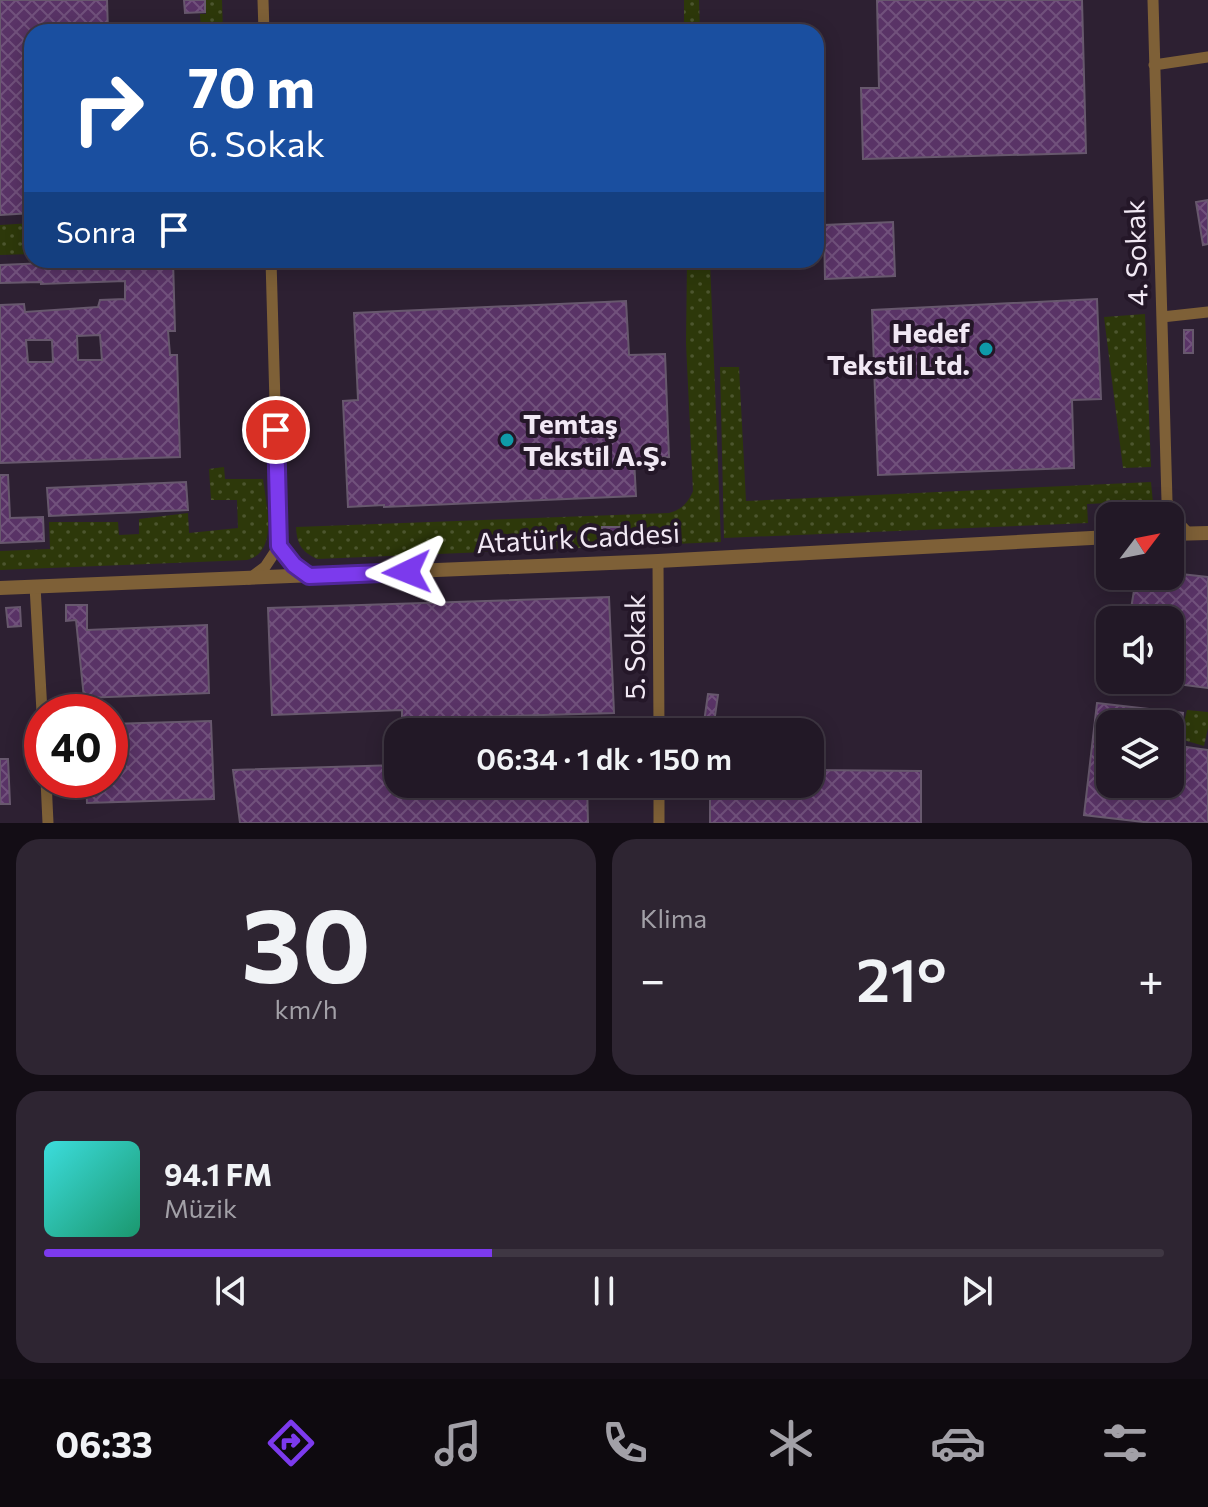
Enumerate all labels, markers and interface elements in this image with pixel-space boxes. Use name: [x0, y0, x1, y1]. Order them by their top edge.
text: 70 m: [188, 51, 315, 120]
icon: right: [56, 56, 160, 160]
text: 6. Sokak: [188, 120, 325, 164]
street label: 4. Sokak: [1116, 199, 1154, 307]
icon: arrive: [152, 208, 196, 252]
text: Sonra: [56, 212, 136, 249]
place label: Hedef Tekstil Ltd.: [827, 315, 971, 381]
marker: Hedef Tekstil Ltd.: [977, 340, 995, 358]
pin: [242, 396, 310, 464]
place label: Temtaş Tekstil A.Ş.: [523, 406, 667, 472]
icon: arrive: [254, 408, 298, 452]
marker: Temtaş Tekstil A.Ş.: [498, 431, 516, 449]
north arrow: [1096, 502, 1184, 590]
map controls: [1096, 502, 1184, 798]
street label: Atatürk Caddesi: [475, 515, 681, 559]
position arrow: [365, 530, 449, 614]
street label: 5. Sokak: [617, 594, 651, 700]
button: sound: [1096, 606, 1184, 694]
speed limit sign: 40: [24, 694, 128, 798]
button: layers: [1096, 710, 1184, 798]
text: 06:34 · 1 dk · 150 m: [476, 739, 732, 776]
text: 30: [241, 877, 371, 1004]
text: Klima: [640, 902, 707, 933]
text: 21°: [856, 941, 947, 1014]
text: −: [640, 951, 665, 1005]
text: +: [1138, 951, 1164, 1005]
text: km/h: [274, 993, 338, 1024]
text: 94.1 FM: [164, 1155, 272, 1192]
text: Müzik: [164, 1192, 237, 1223]
icon: previous: [209, 1269, 253, 1313]
icon: pause: [582, 1269, 626, 1313]
icon: next: [955, 1269, 999, 1313]
icon: directions: [263, 1415, 319, 1471]
icon: music: [430, 1415, 486, 1471]
icon: phone: [597, 1415, 653, 1471]
icon: climate: [763, 1415, 819, 1471]
icon: car: [930, 1415, 986, 1471]
icon: filters: [1097, 1415, 1153, 1471]
text: 06:33: [55, 1421, 153, 1465]

